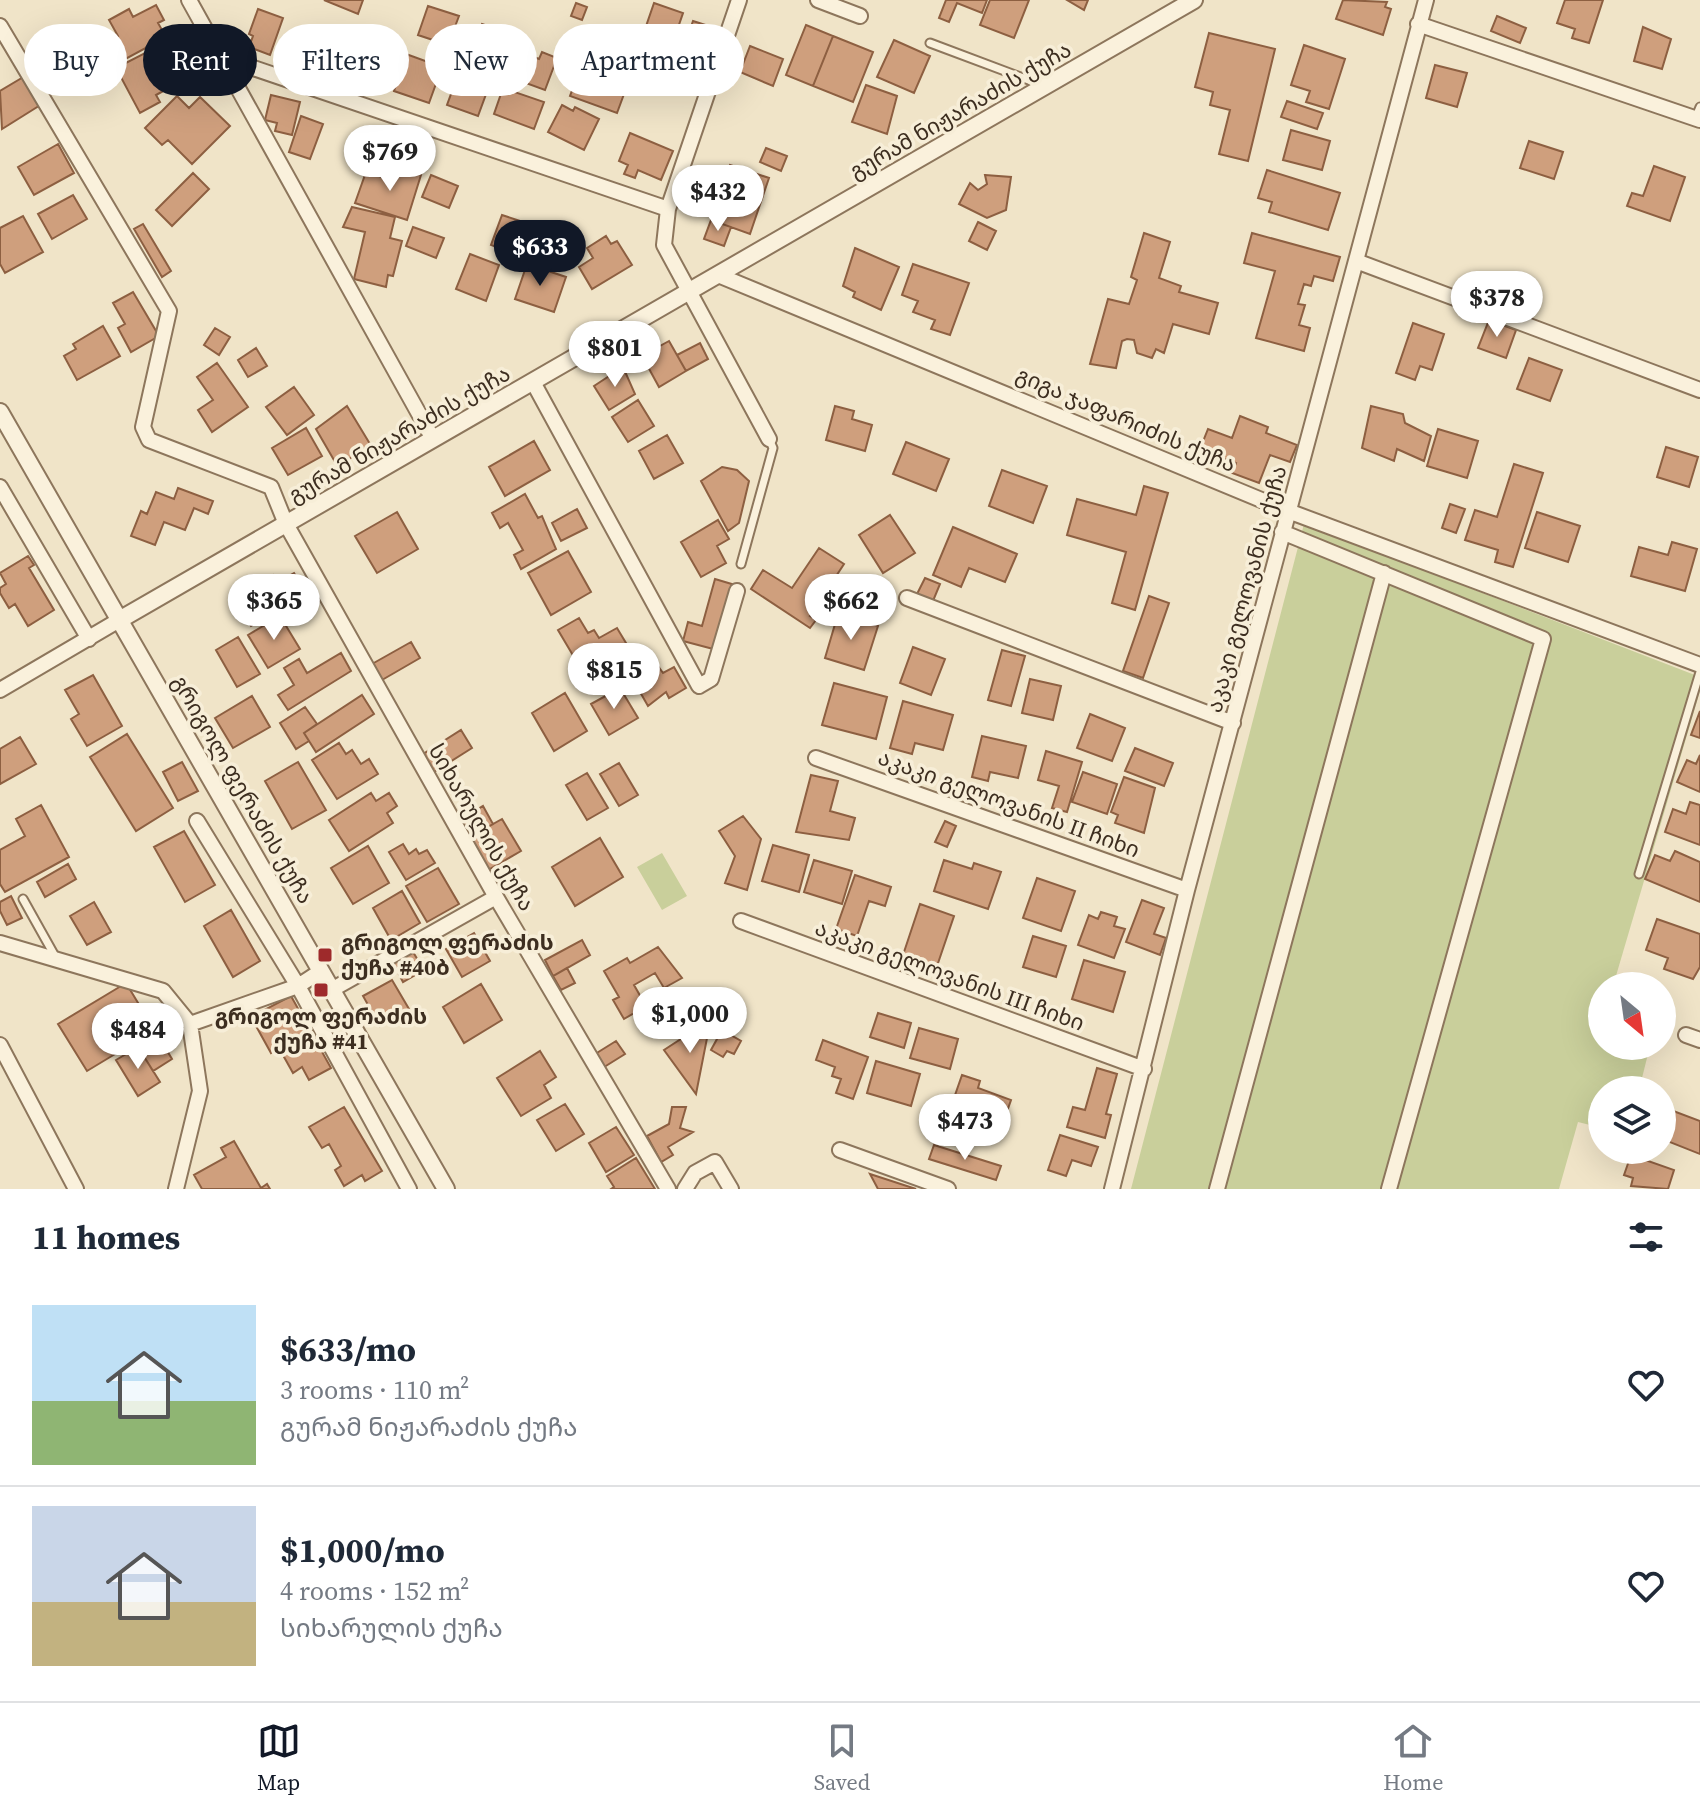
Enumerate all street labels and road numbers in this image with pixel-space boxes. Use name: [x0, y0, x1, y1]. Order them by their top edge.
street label: გურამ ნიჟარაძის ქუჩა: [844, 34, 1076, 186]
street label: გურამ ნიჟარაძის ქუჩა: [283, 358, 515, 510]
street label: გიგა ჯაფარიძის ქუჩა: [1011, 359, 1241, 479]
street label: აკაკი გელოვანის ქუჩა: [1199, 462, 1293, 716]
street label: გრიგოლ ფერაძის ქუჩა: [165, 669, 321, 909]
street label: სიხარულის ქუჩა: [422, 738, 542, 916]
street label: აკაკი გელოვანის II ჩიხი: [874, 742, 1144, 864]
street label: აკაკი გელოვანის III ჩიხი: [811, 912, 1089, 1038]

